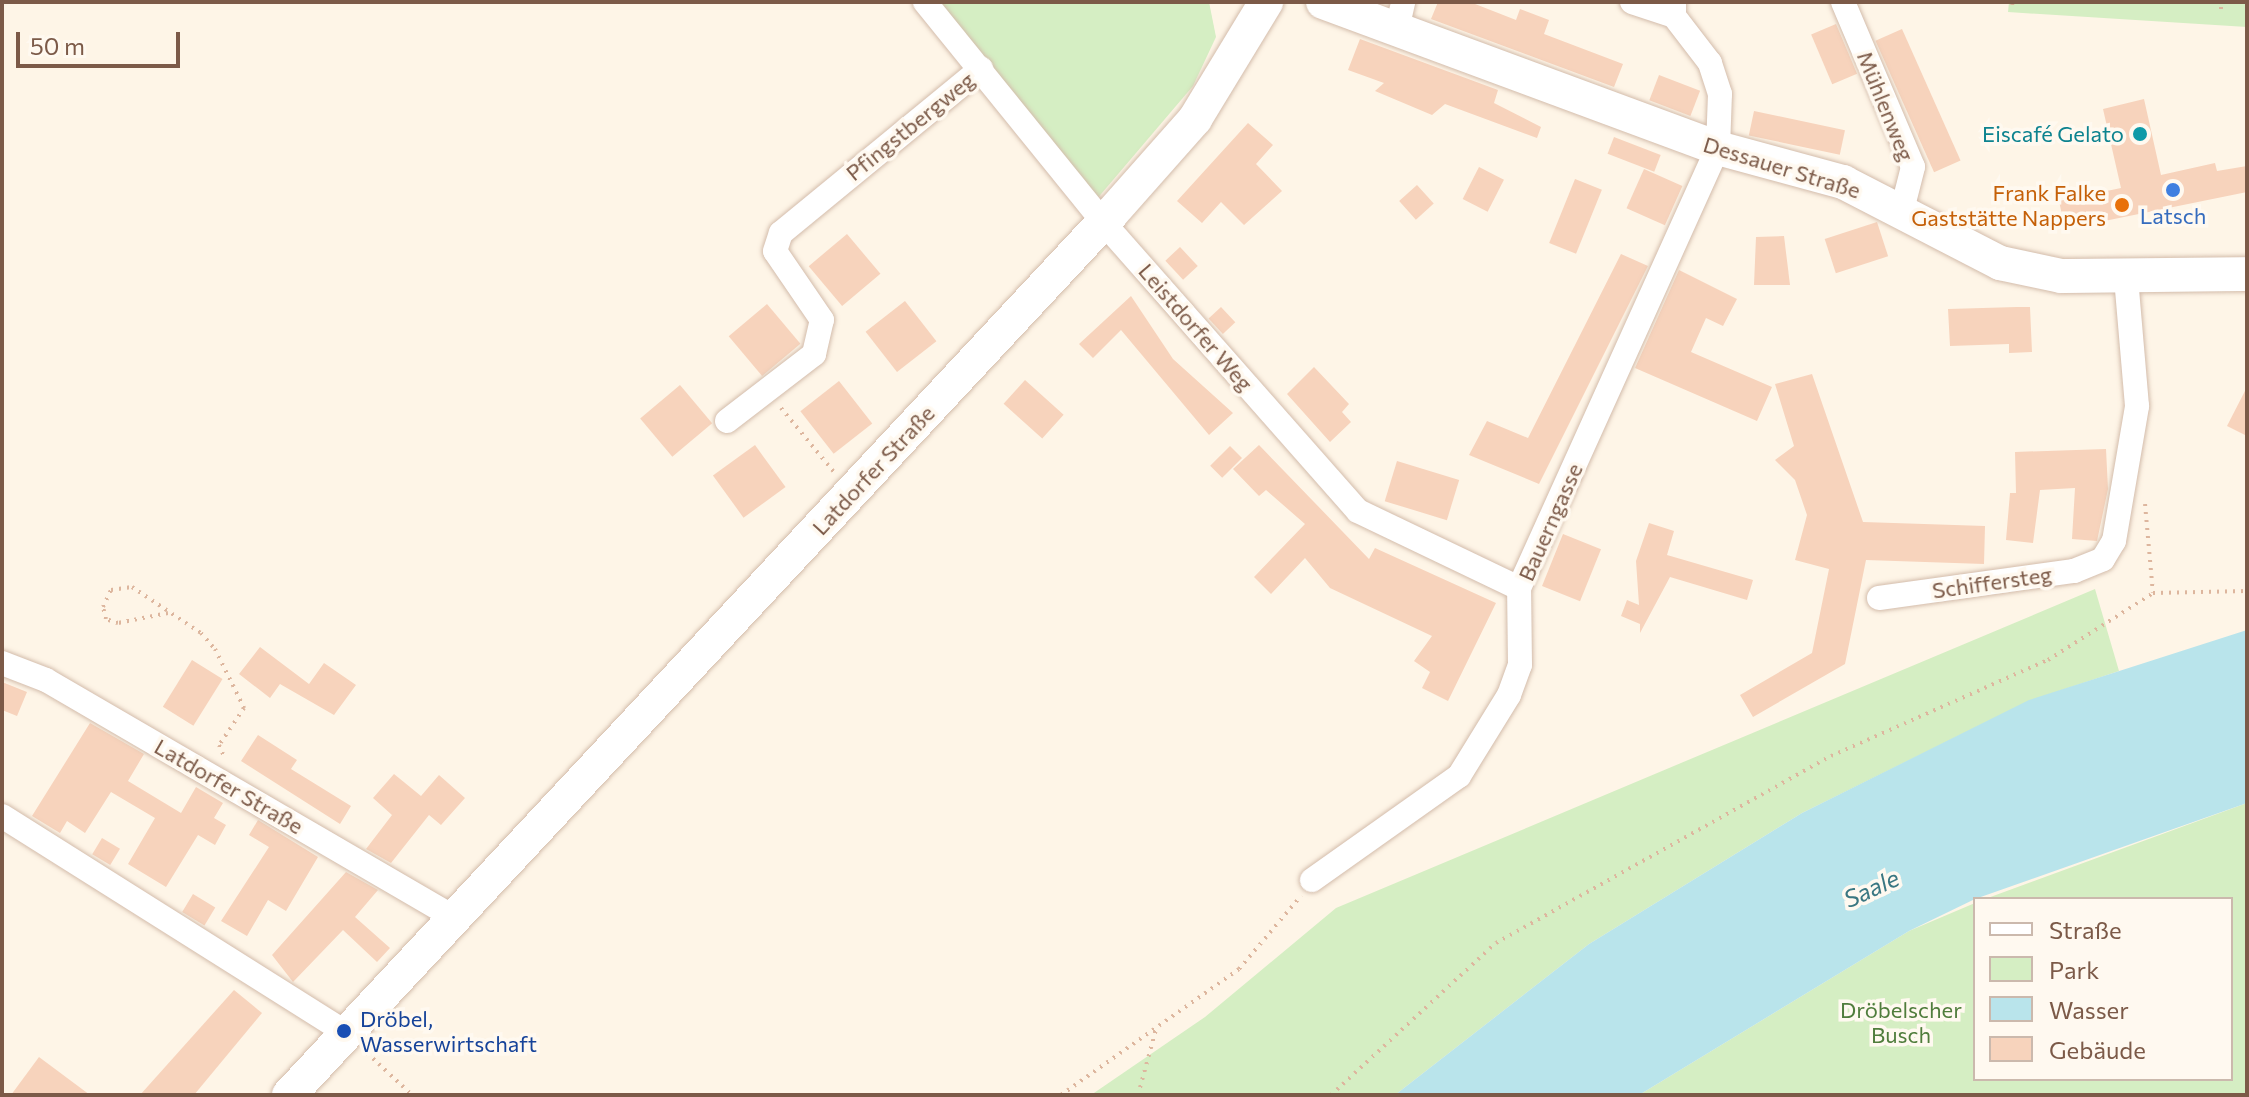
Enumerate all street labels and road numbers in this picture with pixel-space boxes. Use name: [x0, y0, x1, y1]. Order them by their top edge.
street label: Mühlenweg: [1852, 47, 1920, 165]
street label: Pfingstbergweg: [840, 66, 980, 186]
street label: Dessauer Straße: [1700, 131, 1864, 203]
street label: Leistdorfer Weg: [1133, 258, 1259, 396]
street label: Latdorfer Straße: [806, 400, 940, 540]
street label: Bauerngasse: [1512, 459, 1588, 585]
street label: Schiffersteg: [1930, 561, 2054, 603]
street label: Latdorfer Straße: [150, 733, 308, 839]

